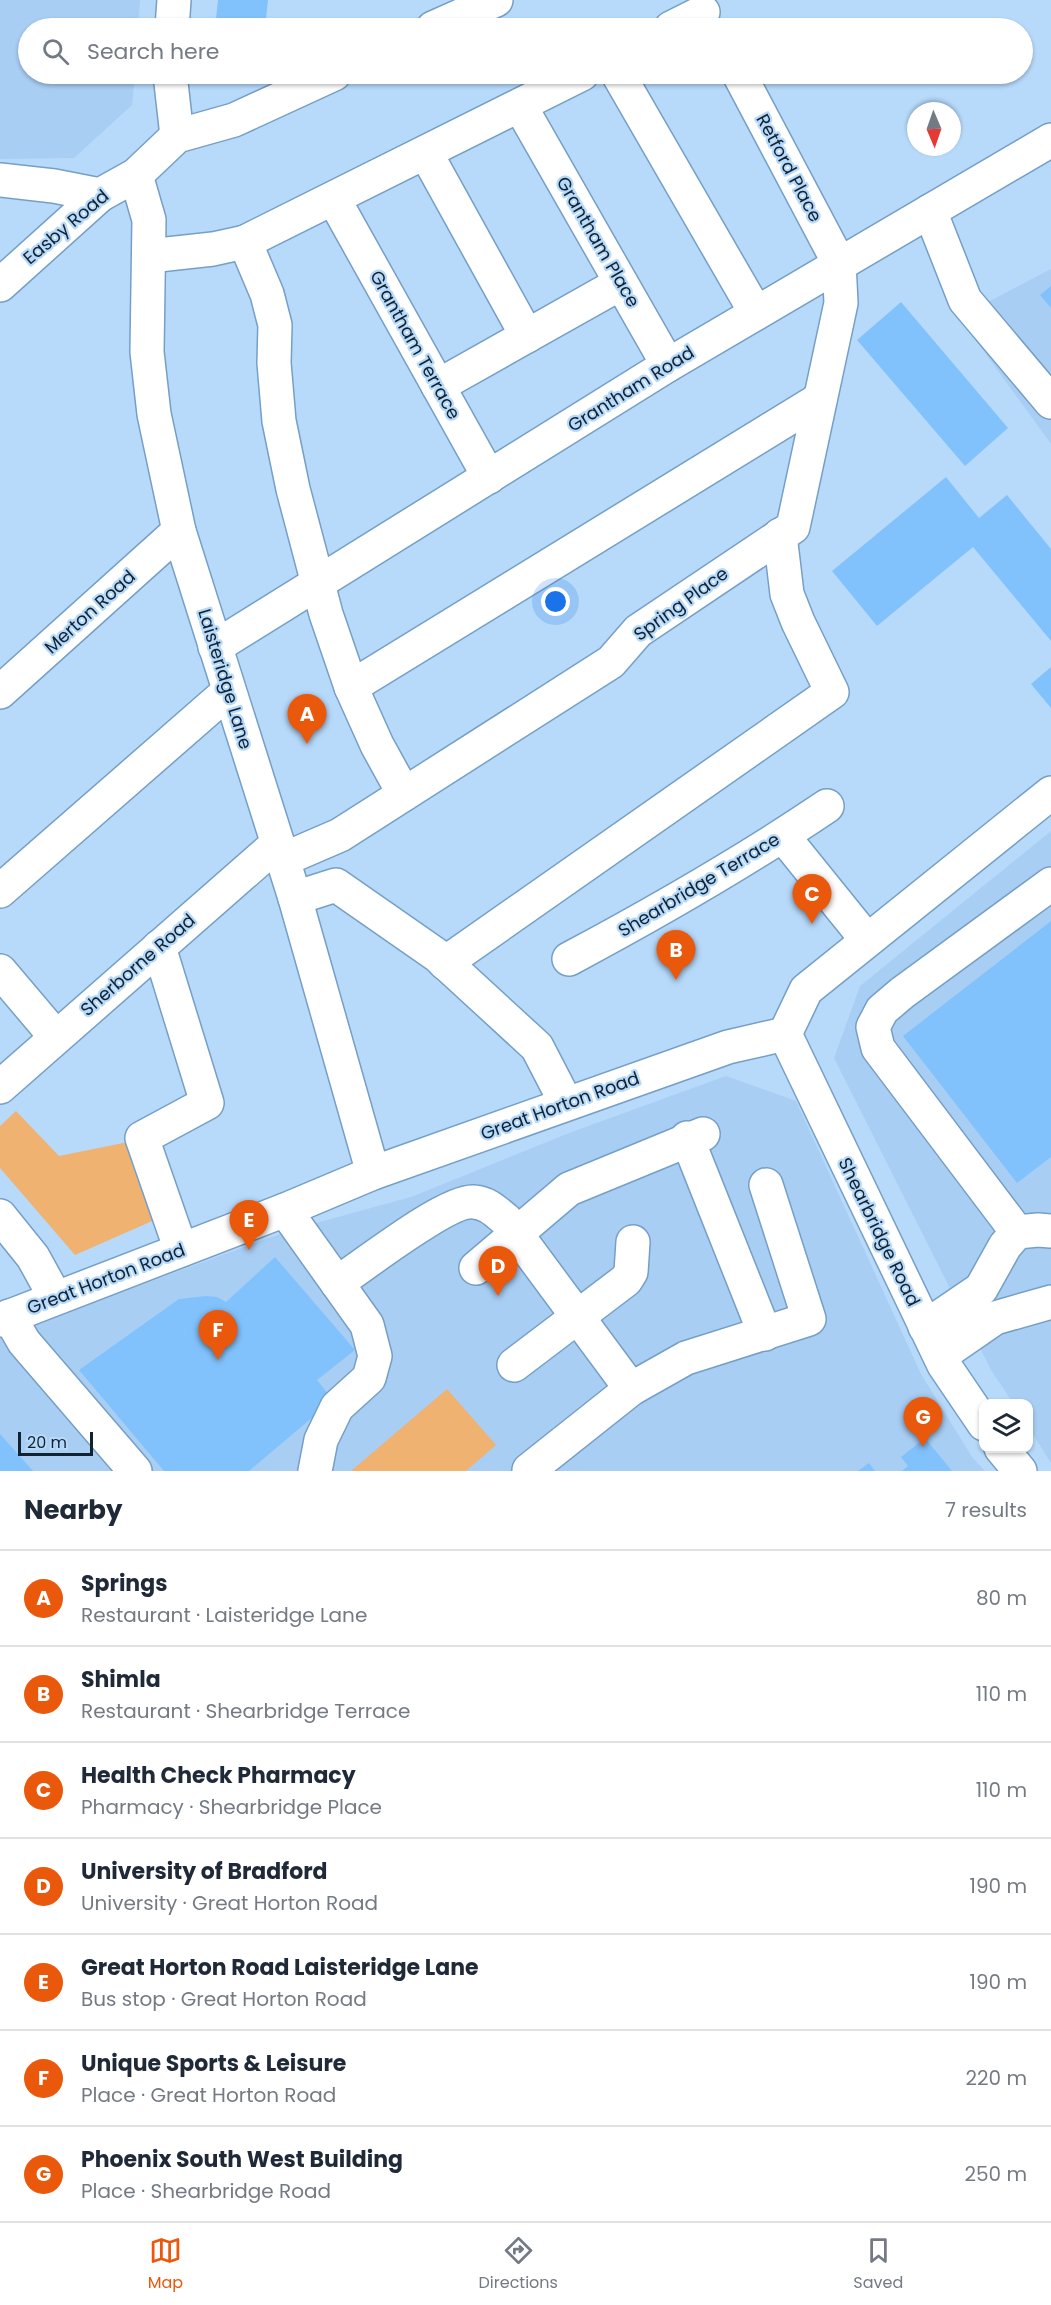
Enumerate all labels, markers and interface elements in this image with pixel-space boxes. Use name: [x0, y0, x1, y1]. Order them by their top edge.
search box: [18, 18, 1033, 84]
icon: search: [39, 35, 72, 68]
text: Search here: [87, 36, 220, 67]
north arrow: [907, 102, 961, 156]
street label: Retford Place: [750, 109, 828, 226]
street label: Grantham Place: [551, 172, 646, 312]
street label: Easby Road: [18, 183, 114, 270]
street label: Grantham Terrace: [364, 266, 467, 424]
street label: Grantham Road: [563, 340, 699, 438]
street label: Spring Place: [628, 561, 733, 646]
street label: Merton Road: [39, 564, 141, 659]
your location: [541, 587, 570, 616]
street label: Laisteridge Lane: [192, 606, 259, 752]
pin: A: [288, 694, 326, 744]
street label: Shearbridge Terrace: [613, 826, 784, 943]
pin: C: [792, 874, 832, 924]
street label: Sherborne Road: [75, 908, 200, 1022]
pin: B: [656, 930, 696, 980]
street label: Great Horton Road: [477, 1065, 643, 1146]
street label: Shearbridge Road: [833, 1153, 926, 1310]
pin: E: [230, 1200, 268, 1250]
street label: Great Horton Road: [23, 1237, 188, 1320]
pin: D: [478, 1246, 518, 1296]
pin: F: [198, 1310, 238, 1360]
pin: G: [904, 1398, 942, 1447]
map controls: [979, 1399, 1033, 1453]
button: layers: [979, 1399, 1033, 1453]
scale bar: [18, 1429, 93, 1456]
text: 20 m: [27, 1431, 67, 1454]
text: Nearby: [24, 1492, 122, 1528]
text: 7 results: [945, 1496, 1027, 1524]
text: Springs: [81, 1568, 167, 1599]
text: A: [36, 1584, 51, 1612]
text: 80 m: [976, 1584, 1027, 1612]
text: Restaurant · Laisteridge Lane: [81, 1601, 367, 1629]
text: Shimla: [81, 1664, 161, 1695]
text: B: [37, 1680, 50, 1708]
text: 110 m: [976, 1680, 1027, 1708]
text: Restaurant · Shearbridge Terrace: [81, 1697, 410, 1725]
text: Health Check Pharmacy: [81, 1760, 356, 1791]
text: C: [36, 1776, 51, 1804]
text: 110 m: [976, 1776, 1027, 1804]
text: Pharmacy · Shearbridge Place: [81, 1793, 382, 1821]
text: University of Bradford: [81, 1856, 328, 1887]
text: D: [36, 1872, 51, 1900]
text: 190 m: [970, 1872, 1027, 1900]
text: University · Great Horton Road: [81, 1889, 378, 1917]
text: Great Horton Road Laisteridge Lane: [81, 1952, 479, 1983]
text: E: [38, 1968, 49, 1996]
text: 190 m: [970, 1968, 1027, 1996]
text: Bus stop · Great Horton Road: [81, 1985, 367, 2013]
text: Unique Sports & Leisure: [81, 2048, 346, 2079]
text: F: [38, 2064, 49, 2092]
text: 220 m: [966, 2064, 1027, 2092]
text: Place · Great Horton Road: [81, 2081, 336, 2109]
text: Phoenix South West Building: [81, 2144, 403, 2175]
text: G: [36, 2160, 51, 2188]
text: 250 m: [964, 2160, 1027, 2188]
text: Place · Shearbridge Road: [81, 2177, 331, 2205]
tab: Map: [148, 2234, 183, 2295]
tab: Directions: [479, 2234, 558, 2295]
tab: Saved: [853, 2234, 903, 2295]

